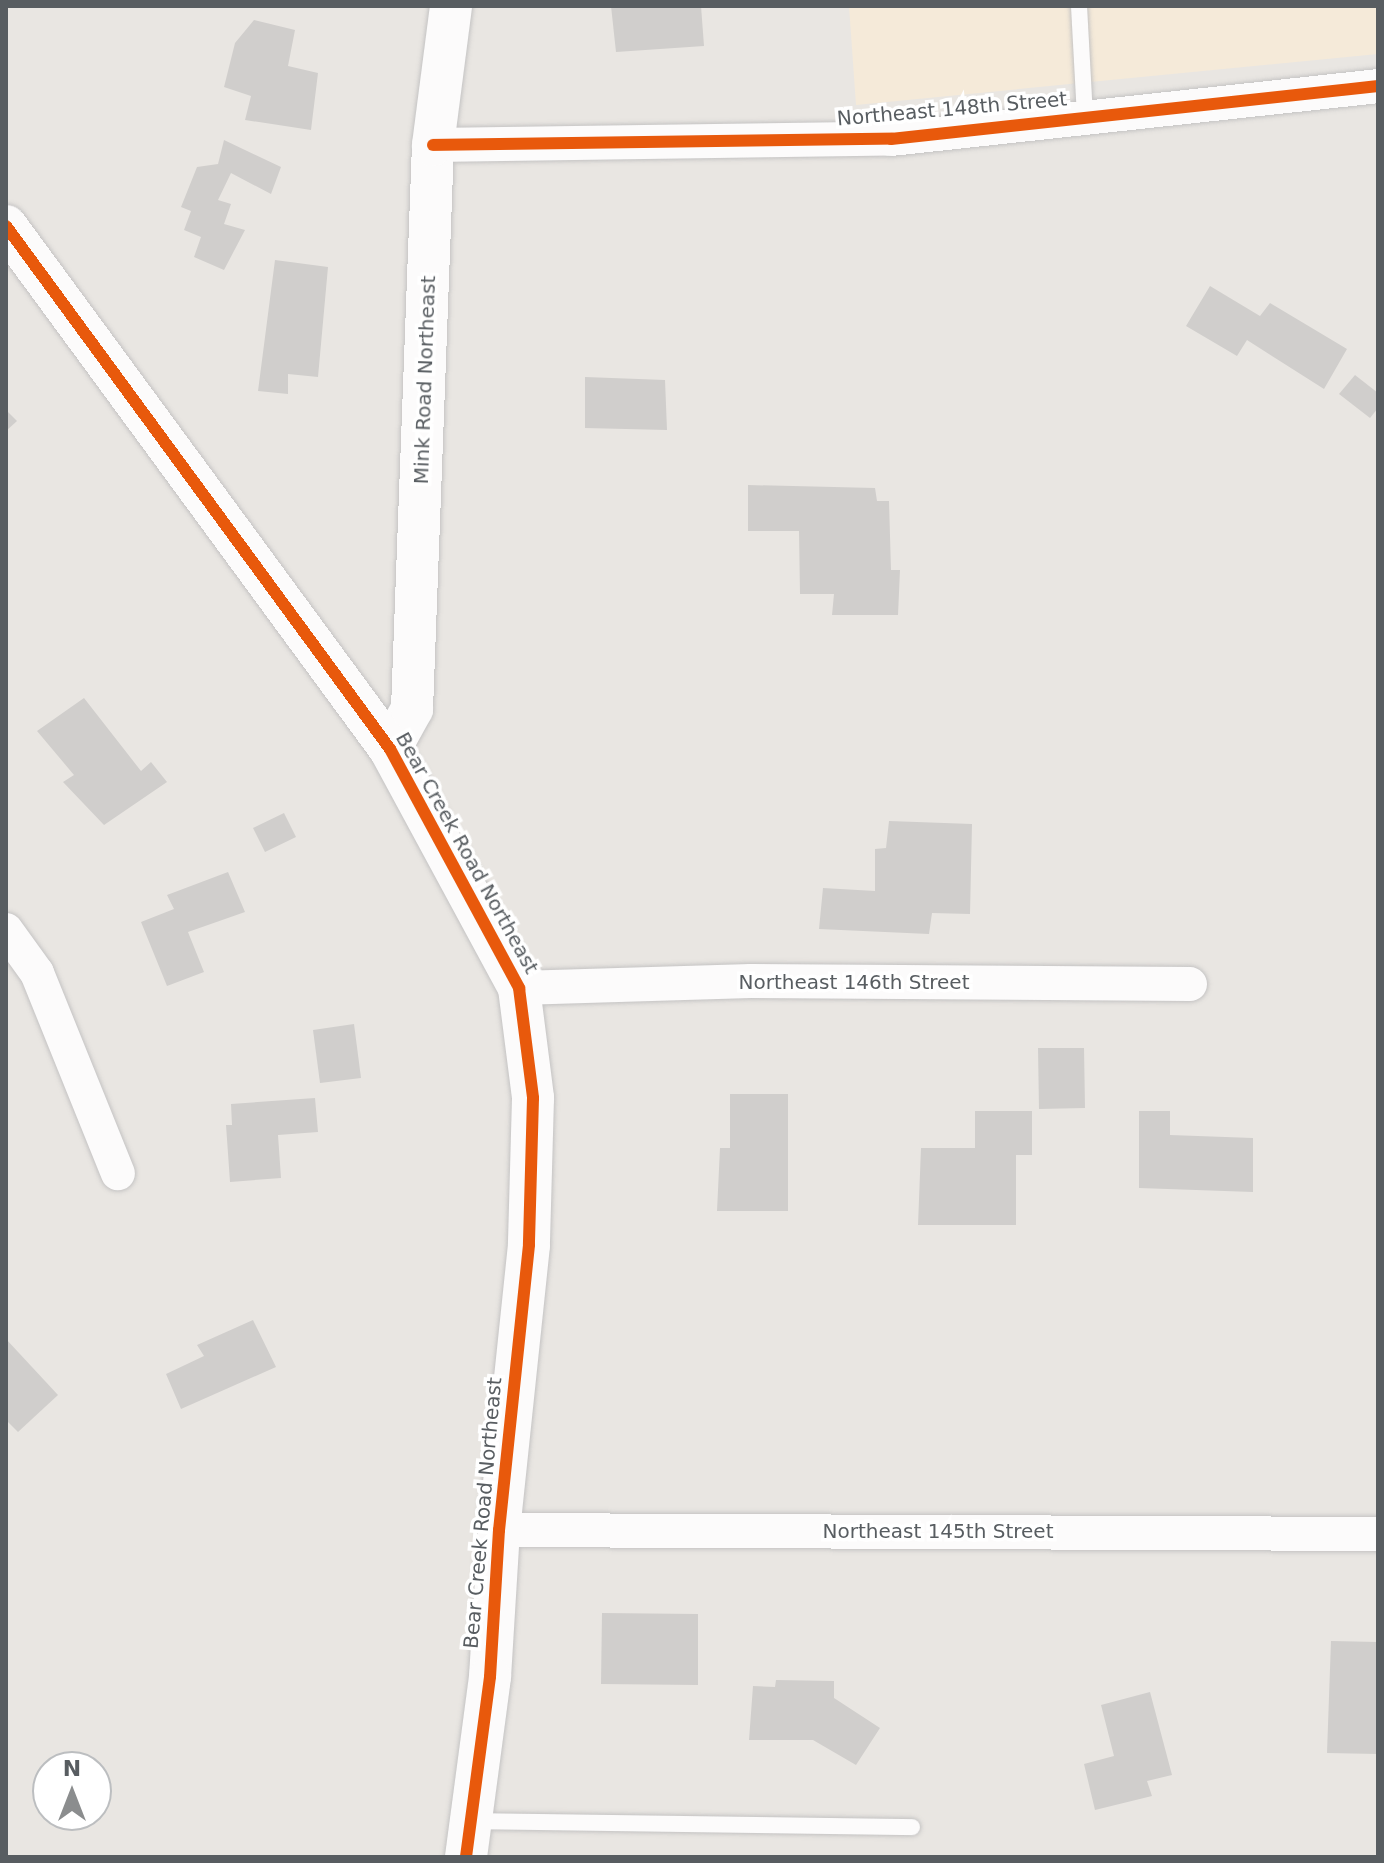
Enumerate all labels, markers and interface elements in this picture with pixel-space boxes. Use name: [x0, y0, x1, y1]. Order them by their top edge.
street label: Northeast 148th Street: [836, 87, 1068, 131]
street label: Mink Road Northeast: [409, 275, 441, 485]
street label: Bear Creek Road Northeast: [390, 728, 544, 978]
street label: Northeast 146th Street: [739, 970, 969, 994]
street label: Bear Creek Road Northeast: [459, 1376, 507, 1650]
street label: Northeast 145th Street: [823, 1519, 1053, 1543]
north arrow: [32, 1751, 112, 1831]
text: N: [63, 1756, 81, 1781]

